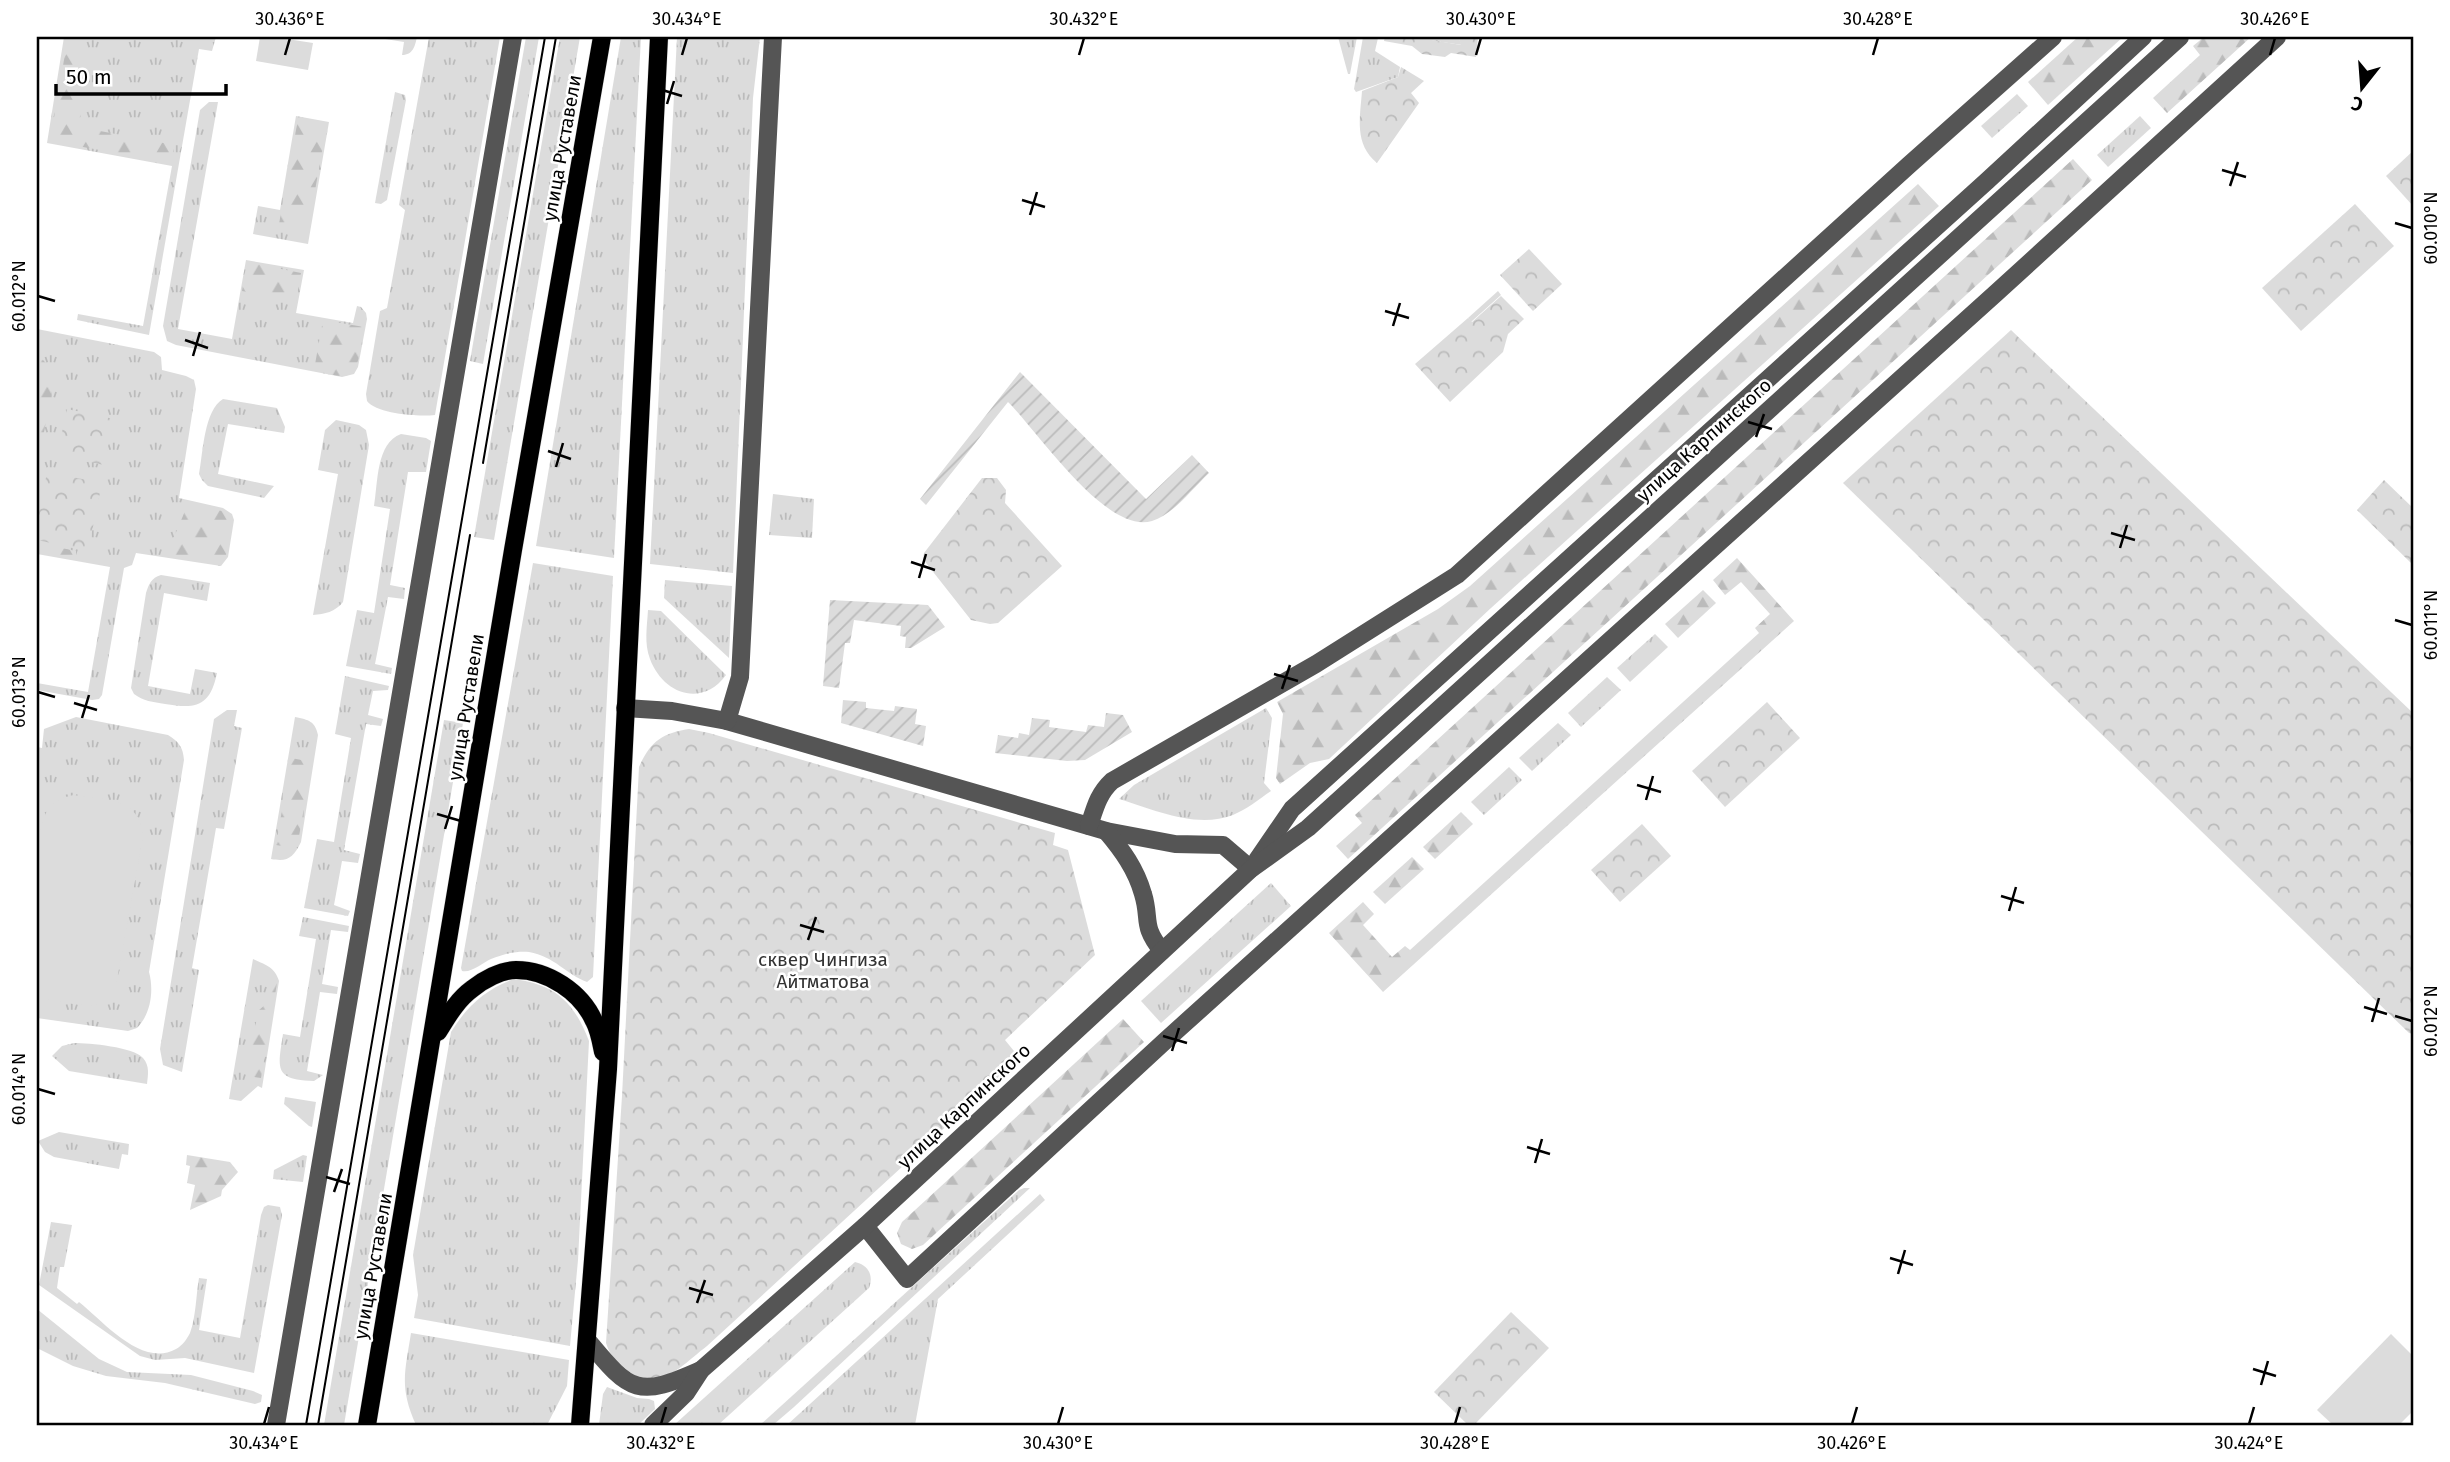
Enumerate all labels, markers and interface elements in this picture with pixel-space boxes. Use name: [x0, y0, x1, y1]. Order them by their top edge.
text: 30.436°E: [255, 8, 325, 30]
text: 30.434°E: [652, 8, 722, 30]
text: 30.432°E: [1050, 8, 1118, 30]
text: 30.430°E: [1446, 8, 1516, 30]
text: 30.428°E: [1843, 8, 1913, 30]
text: 30.426°E: [2240, 8, 2310, 30]
scale bar: [56, 52, 226, 96]
north arrow: [2328, 52, 2398, 122]
text: 50 m: [66, 64, 112, 90]
street label: улица Руставели: [538, 73, 586, 223]
text: С: [2349, 91, 2366, 116]
text: 60.010°N: [2420, 192, 2442, 264]
text: 60.012°N: [8, 260, 30, 332]
street label: улица Карпинского: [1632, 374, 1776, 506]
text: 60.011°N: [2420, 590, 2442, 660]
street label: улица Руставели: [443, 632, 489, 782]
text: 60.013°N: [8, 656, 30, 728]
park label: сквер Чингиза Айтматова: [758, 948, 888, 993]
text: 60.012°N: [2420, 985, 2442, 1057]
street label: улица Карпинского: [893, 1039, 1035, 1173]
text: 60.014°N: [8, 1053, 30, 1125]
street label: улица Руставели: [349, 1191, 397, 1341]
text: 30.434°E: [229, 1432, 299, 1454]
text: 30.432°E: [627, 1432, 695, 1454]
text: 30.430°E: [1023, 1432, 1093, 1454]
text: 30.428°E: [1420, 1432, 1490, 1454]
text: 30.426°E: [1817, 1432, 1887, 1454]
text: 30.424°E: [2214, 1432, 2284, 1454]

